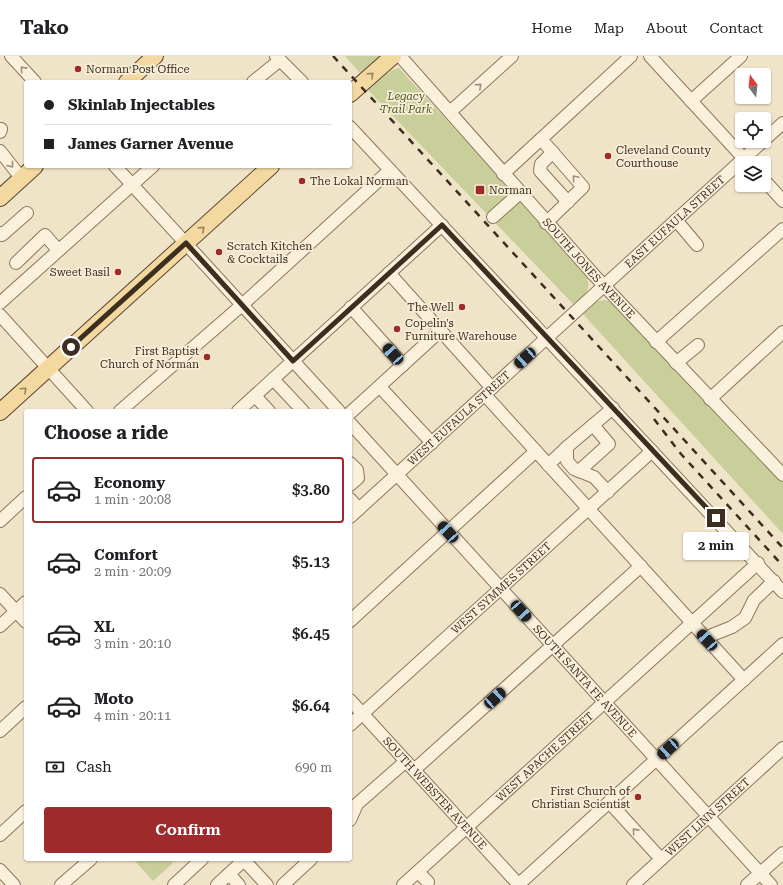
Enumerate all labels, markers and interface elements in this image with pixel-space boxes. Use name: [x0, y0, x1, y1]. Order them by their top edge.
text: Tako: [20, 16, 69, 39]
text: Home: [531, 20, 572, 36]
text: Map: [594, 20, 624, 36]
text: About: [646, 20, 688, 36]
text: Contact: [710, 20, 763, 36]
place label: Norman Post Office: [86, 63, 189, 76]
marker: Norman Post Office: [73, 64, 83, 74]
one-way arrow: [20, 66, 28, 74]
north arrow: [735, 68, 771, 104]
map controls: [735, 68, 771, 192]
one-way arrow: [367, 73, 374, 80]
one-way arrow: [474, 83, 482, 91]
park label: Legacy Trail Park: [380, 90, 432, 116]
text: Skinlab Injectables: [68, 96, 215, 114]
button: locate: [735, 112, 771, 148]
text: James Garner Avenue: [68, 135, 234, 153]
place label: Cleveland County Courthouse: [616, 144, 711, 170]
marker: Cleveland County Courthouse: [603, 151, 613, 161]
button: layers: [735, 156, 771, 192]
one-way arrow: [6, 160, 13, 167]
street label: EAST EUFAULA STREET: [622, 173, 727, 270]
place label: The Lokal Norman: [310, 175, 409, 188]
one-way arrow: [572, 175, 579, 182]
marker: The Lokal Norman: [297, 176, 307, 186]
marker: Norman: [474, 184, 486, 196]
place label: Norman: [489, 184, 532, 197]
street label: SOUTH JONES AVENUE: [540, 215, 638, 321]
one-way arrow: [197, 227, 204, 234]
place label: Scratch Kitchen & Cocktails: [227, 240, 312, 266]
marker: Scratch Kitchen & Cocktails: [214, 247, 224, 257]
place label: Sweet Basil: [50, 266, 111, 279]
marker: Sweet Basil: [113, 267, 123, 277]
place label: The Well: [407, 301, 455, 314]
marker: The Well: [457, 302, 467, 312]
place label: Copelin's Furniture Warehouse: [405, 317, 517, 343]
marker: Copelin's Furniture Warehouse: [392, 324, 402, 334]
route start: [62, 338, 80, 356]
car: [381, 341, 405, 367]
place label: First Baptist Church of Norman: [100, 345, 199, 371]
car: [512, 346, 538, 370]
marker: First Baptist Church of Norman: [202, 352, 212, 362]
street label: WEST EUFAULA STREET: [405, 368, 513, 468]
one-way arrow: [19, 387, 27, 395]
text: Choose a ride: [44, 422, 168, 443]
icon: car: [46, 472, 82, 508]
text: Economy: [94, 474, 165, 492]
text: $3.80: [292, 481, 330, 499]
text: 1 min · 20:08: [94, 492, 171, 507]
route end: [707, 509, 725, 527]
car: [436, 519, 460, 545]
callout: 2 min: [683, 532, 749, 560]
text: 2 min: [698, 538, 734, 553]
street label: WEST SYMMES STREET: [449, 539, 554, 636]
icon: car: [46, 544, 82, 580]
text: Comfort: [94, 546, 158, 564]
text: $5.13: [292, 553, 330, 571]
text: 2 min · 20:09: [94, 564, 171, 579]
car: [509, 598, 533, 624]
icon: car: [46, 616, 82, 652]
text: XL: [94, 618, 115, 636]
street label: SOUTH SANTA FE AVENUE: [531, 622, 640, 740]
text: $6.45: [292, 625, 330, 643]
car: [695, 627, 719, 653]
text: 3 min · 20:10: [94, 636, 171, 651]
car: [482, 686, 508, 710]
icon: car: [46, 688, 82, 724]
text: Moto: [94, 690, 134, 708]
text: $6.64: [292, 697, 330, 715]
text: 4 min · 20:11: [94, 708, 171, 723]
street label: WEST APACHE STREET: [493, 709, 596, 804]
street label: SOUTH WEBSTER AVENUE: [380, 734, 490, 852]
car: [655, 737, 681, 761]
icon: cash: [44, 756, 66, 778]
text: Cash: [76, 758, 112, 776]
text: 690 m: [295, 760, 332, 775]
street label: WEST LINN STREET: [663, 775, 752, 859]
place label: First Church of Christian Scientist: [531, 785, 631, 811]
marker: First Church of Christian Scientist: [633, 792, 643, 802]
button: Confirm: [44, 807, 332, 853]
one-way arrow: [633, 828, 640, 835]

